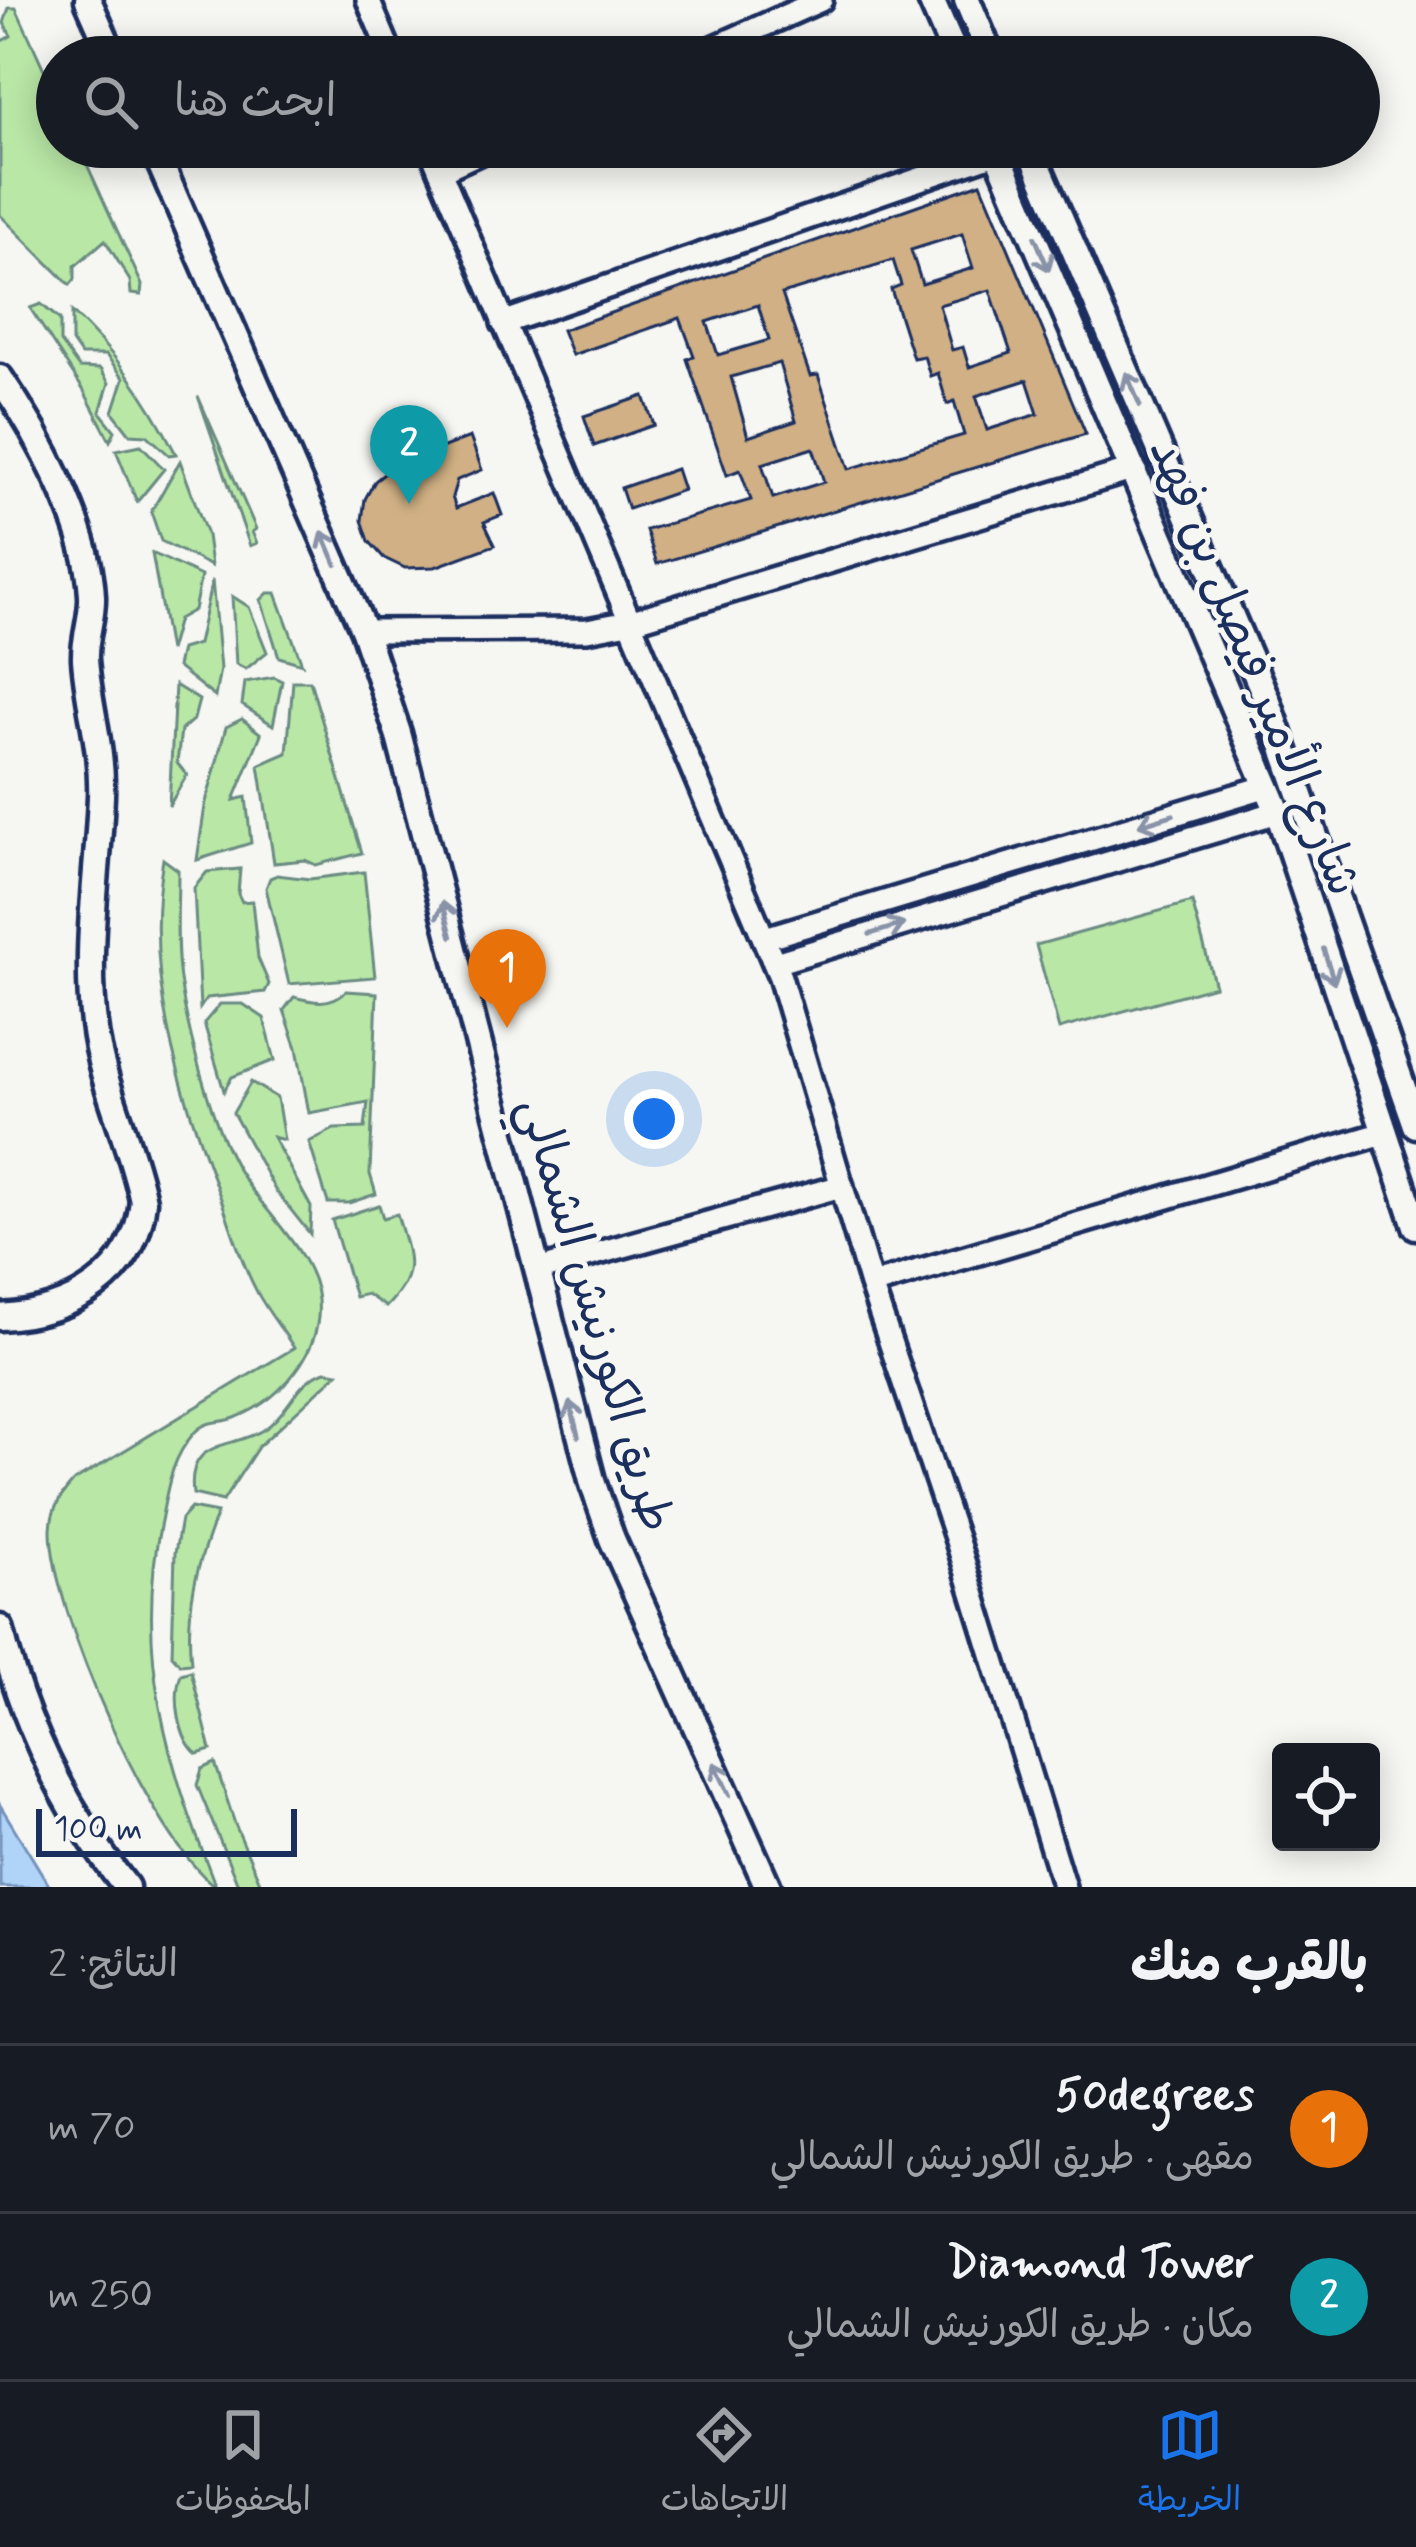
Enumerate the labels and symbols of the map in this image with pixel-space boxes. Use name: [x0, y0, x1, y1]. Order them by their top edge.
one-way arrow: [1033, 235, 1054, 272]
one-way arrow: [1121, 371, 1143, 407]
pin: 2: [370, 405, 448, 504]
street label: شارع الأمير فيصل بن فهد: [1133, 429, 1376, 905]
one-way arrow: [317, 530, 338, 567]
one-way arrow: [1138, 810, 1176, 832]
one-way arrow: [434, 901, 456, 939]
one-way arrow: [867, 917, 905, 939]
pin: 1: [468, 929, 546, 1028]
one-way arrow: [1320, 946, 1342, 984]
your location: [624, 1089, 684, 1149]
street label: طريق الكورنيش الشمالي: [496, 1090, 687, 1542]
one-way arrow: [562, 1401, 584, 1439]
one-way arrow: [710, 1762, 732, 1798]
scale bar: [36, 1803, 297, 1856]

